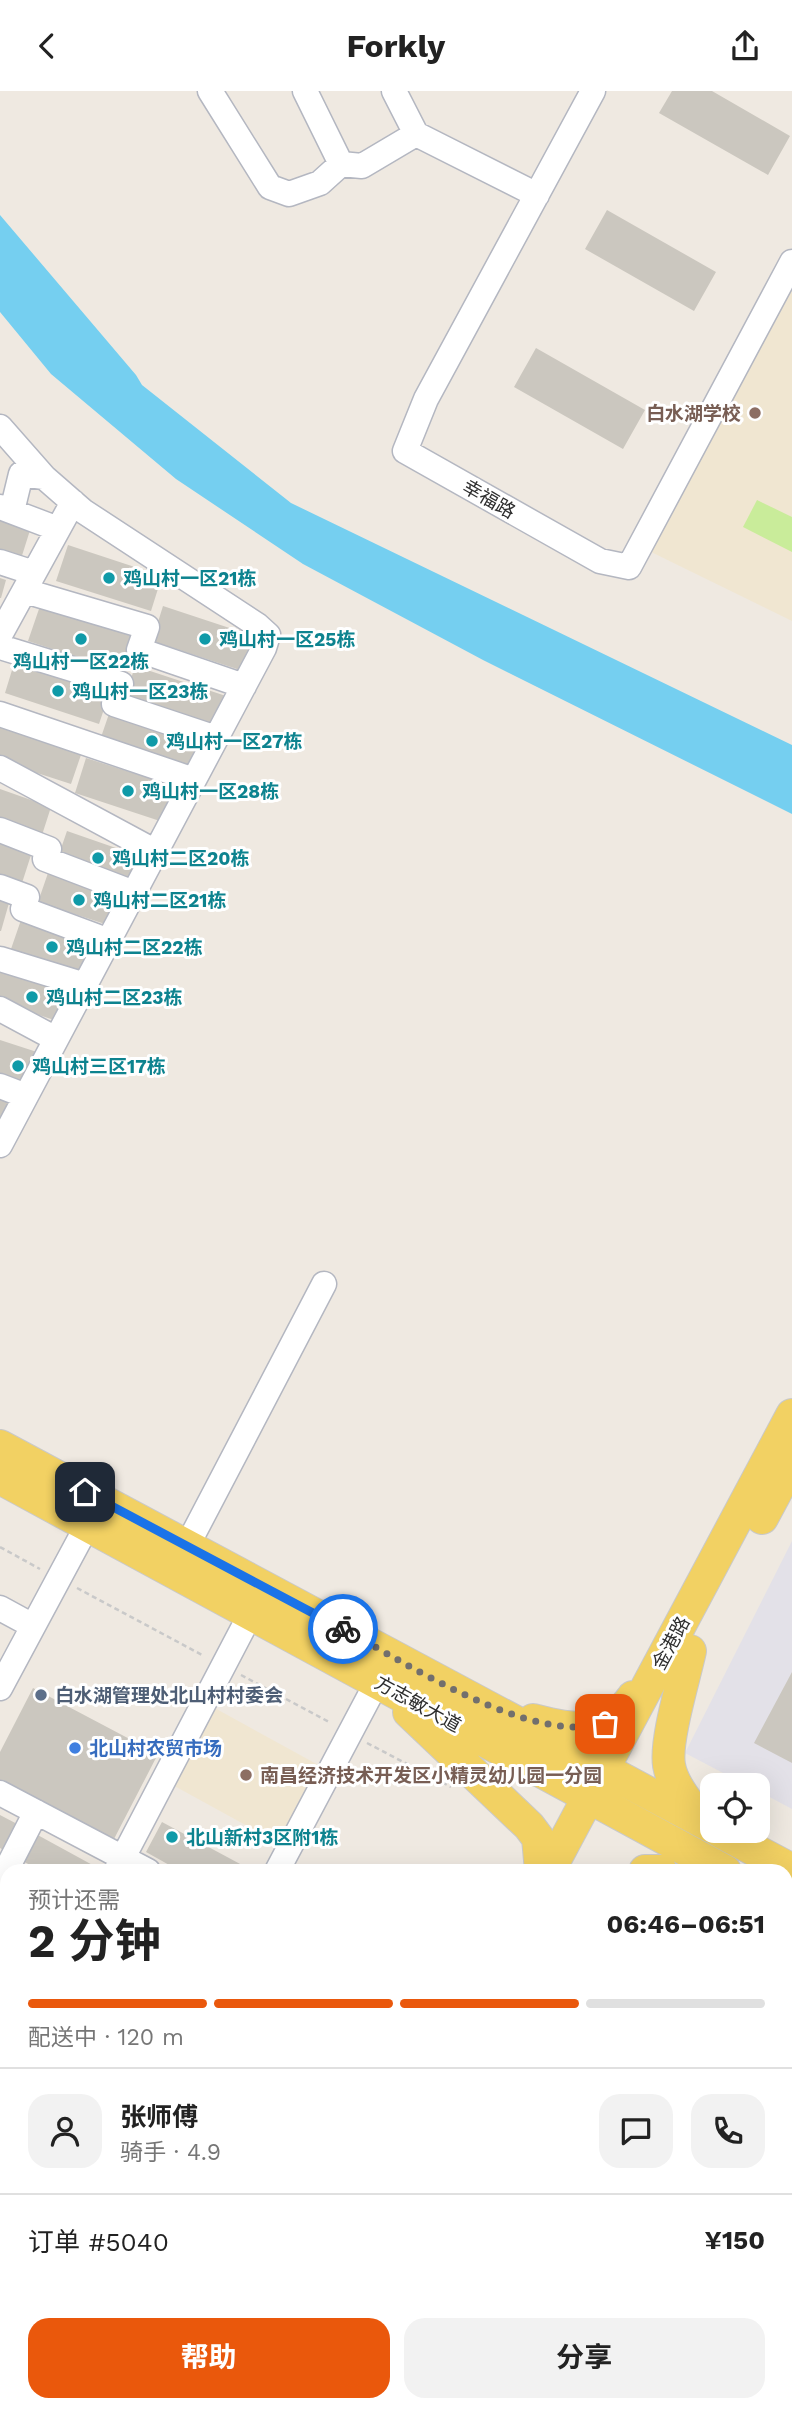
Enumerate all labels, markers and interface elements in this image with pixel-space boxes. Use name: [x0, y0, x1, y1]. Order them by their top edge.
icon: back: [28, 27, 66, 65]
text: Forkly: [347, 27, 445, 65]
icon: share: [726, 27, 764, 65]
place label: 白水湖学校: [646, 402, 741, 425]
marker: 白水湖学校: [747, 405, 763, 421]
street label: 幸福路: [459, 475, 519, 523]
place label: 鸡山村一区21栋: [123, 567, 257, 590]
marker: 鸡山村一区21栋: [101, 570, 117, 586]
place label: 鸡山村一区25栋: [219, 628, 355, 651]
marker: 鸡山村一区22栋: [73, 631, 89, 647]
marker: 鸡山村一区25栋: [197, 631, 213, 647]
place label: 鸡山村一区22栋: [13, 650, 149, 673]
place label: 鸡山村一区23栋: [72, 680, 209, 703]
marker: 鸡山村一区23栋: [50, 683, 66, 699]
place label: 鸡山村一区27栋: [166, 730, 303, 753]
marker: 鸡山村一区27栋: [144, 733, 160, 749]
place label: 鸡山村一区28栋: [142, 780, 279, 803]
marker: 鸡山村一区28栋: [120, 783, 136, 799]
place label: 鸡山村二区20栋: [112, 847, 250, 870]
marker: 鸡山村二区20栋: [90, 850, 106, 866]
place label: 鸡山村二区21栋: [93, 889, 227, 912]
marker: 鸡山村二区21栋: [71, 892, 87, 908]
place label: 鸡山村二区22栋: [66, 936, 203, 959]
marker: 鸡山村二区22栋: [44, 939, 60, 955]
place label: 鸡山村二区23栋: [46, 986, 183, 1009]
marker: 鸡山村二区23栋: [24, 989, 40, 1005]
place label: 鸡山村三区17栋: [32, 1055, 166, 1078]
marker: 鸡山村三区17栋: [10, 1058, 26, 1074]
pin: [55, 1462, 115, 1522]
icon: home: [66, 1473, 104, 1511]
courier: [308, 1594, 378, 1664]
icon: bike: [324, 1610, 362, 1648]
street label: 金港路: [647, 1612, 695, 1674]
street label: 方志敏大道: [371, 1671, 465, 1737]
place label: 白水湖管理处北山村村委会: [55, 1684, 283, 1707]
marker: 白水湖管理处北山村村委会: [33, 1687, 49, 1703]
pin: [575, 1694, 635, 1754]
icon: bag: [586, 1705, 624, 1743]
place label: 北山村农贸市场: [89, 1737, 222, 1760]
marker: 北山村农贸市场: [67, 1740, 83, 1756]
place label: 南昌经济技术开发区小精灵幼儿园一分园: [260, 1764, 602, 1787]
marker: 南昌经济技术开发区小精灵幼儿园一分园: [238, 1767, 254, 1783]
map controls: [700, 1773, 770, 1843]
button: locate: [700, 1773, 770, 1843]
place label: 北山新村3区附1栋: [186, 1826, 338, 1849]
marker: 北山新村3区附1栋: [164, 1829, 180, 1845]
text: 预计还需: [28, 1887, 120, 1914]
text: 06:46–06:51: [607, 1909, 765, 1939]
text: 2 分钟: [28, 1914, 161, 1968]
text: 配送中 · 120 m: [28, 2024, 184, 2051]
button: person: [28, 2094, 102, 2168]
button: chat: [599, 2094, 673, 2168]
button: phone: [691, 2094, 765, 2168]
text: 张师傅: [120, 2102, 198, 2132]
text: 骑手 · 4.9: [120, 2139, 221, 2166]
text: ¥150: [705, 2225, 765, 2255]
text: 订单 #5040: [28, 2227, 169, 2257]
button: 帮助: [28, 2318, 390, 2398]
button: 分享: [404, 2318, 765, 2398]

